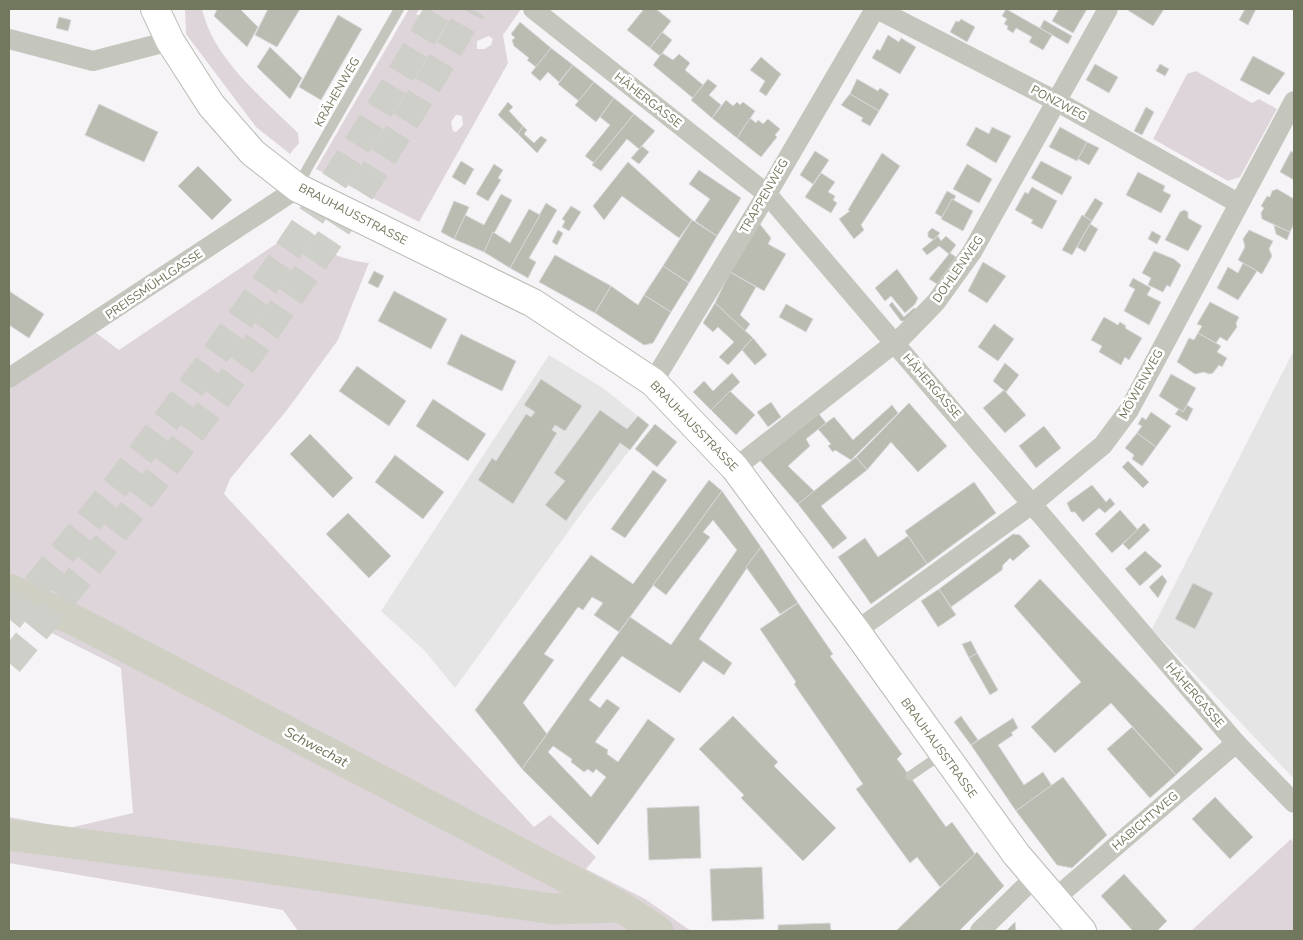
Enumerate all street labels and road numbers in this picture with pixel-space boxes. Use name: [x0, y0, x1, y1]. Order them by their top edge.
street label: KRÄHENWEG: [311, 54, 363, 130]
street label: HÄHERGASSE: [611, 69, 685, 131]
street label: PONZWEG: [1028, 82, 1090, 124]
street label: TRAPPENWEG: [736, 156, 792, 236]
street label: BRAUHAUSSTRASSE: [296, 180, 410, 248]
street label: DOHLENWEG: [929, 232, 987, 306]
street label: PREISSMÜHLGASSE: [102, 246, 206, 322]
street label: MÖWENWEG: [1115, 346, 1167, 422]
street label: HÄHERGASSE: [899, 350, 965, 422]
street label: BRAUHAUSSTRASSE: [647, 377, 741, 475]
street label: HÄHERGASSE: [1162, 659, 1228, 731]
street label: BRAUHAUSSTRASSE: [897, 695, 981, 801]
street label: HABICHTWEG: [1109, 788, 1181, 854]

